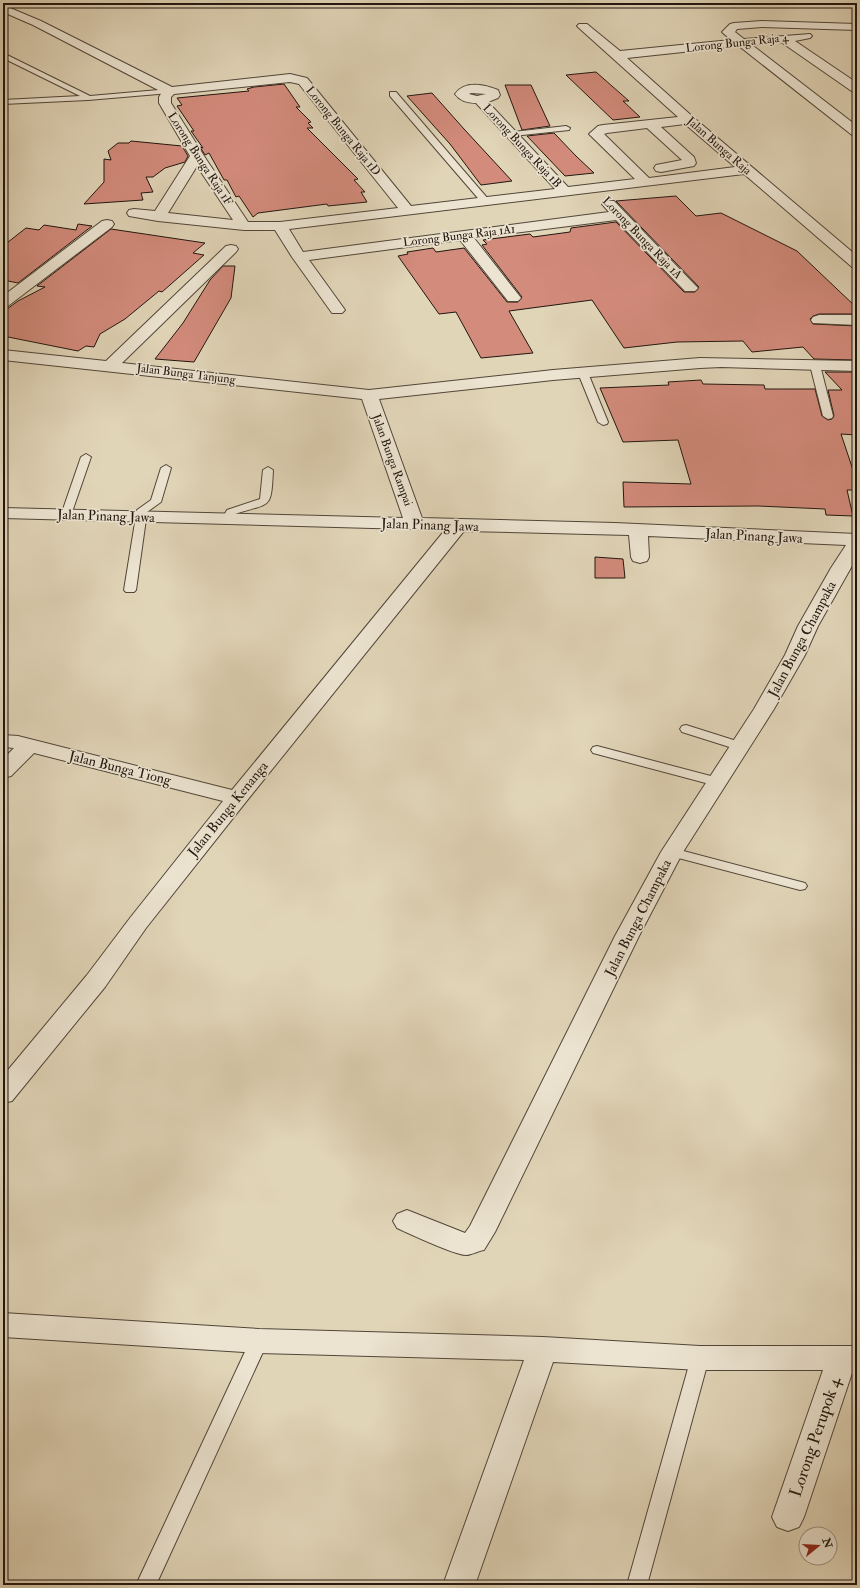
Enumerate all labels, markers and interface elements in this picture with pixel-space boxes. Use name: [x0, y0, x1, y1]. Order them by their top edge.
street label: Lorong Bunga Raja 4: [685, 30, 790, 56]
street label: Lorong Bunga Raja 1D: [302, 83, 384, 179]
street label: Lorong Bunga Raja 1B: [479, 101, 565, 191]
street label: Lorong Bunga Raja 1F: [164, 109, 236, 209]
street label: Jalan Bunga Raja: [683, 113, 755, 179]
street label: Lorong Bunga Raja 1A: [599, 194, 685, 283]
street label: Lorong Bunga Raja 1A1: [402, 222, 516, 250]
street label: Jalan Bunga Tanjung: [135, 360, 237, 388]
street label: Jalan Bunga Rampai: [368, 411, 416, 508]
street label: Jalan Pinang Jawa: [56, 506, 155, 526]
street label: Jalan Pinang Jawa: [380, 515, 479, 535]
street label: Jalan Pinang Jawa: [704, 525, 804, 547]
street label: Jalan Bunga Champaka: [764, 578, 841, 701]
street label: Jalan Bunga Tiong: [66, 747, 174, 789]
street label: Jalan Bunga Kenanga: [184, 758, 272, 861]
street label: Jalan Bunga Champaka: [601, 856, 676, 981]
street label: Lorong Perupok 4: [785, 1374, 847, 1500]
north arrow: [798, 1526, 838, 1566]
text: N: [819, 1535, 835, 1551]

